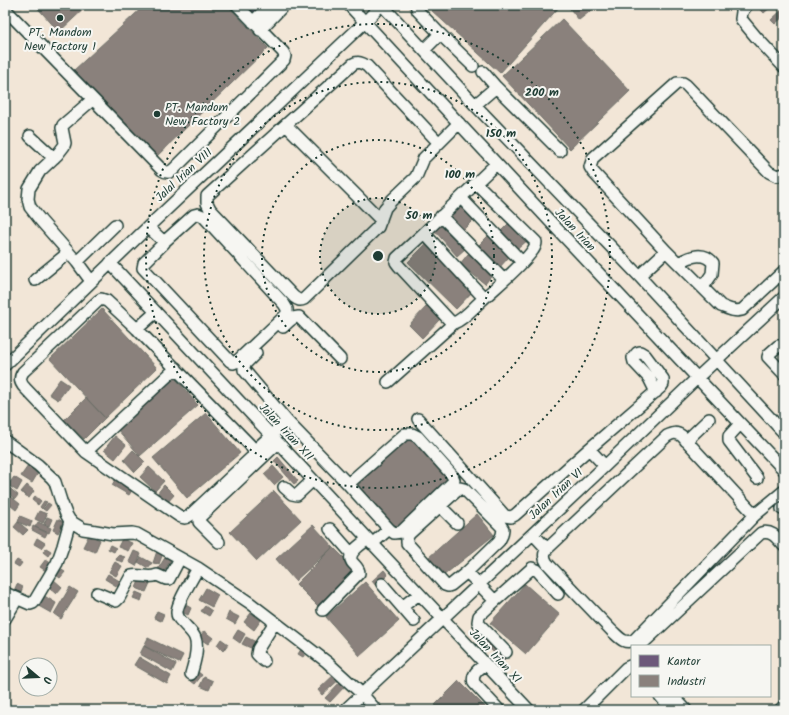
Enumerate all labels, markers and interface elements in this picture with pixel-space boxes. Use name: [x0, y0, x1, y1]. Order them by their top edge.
marker: PT. Mandom New Factory 1: [55, 13, 65, 23]
place label: PT. Mandom New Factory 1: [24, 23, 96, 56]
text: 200 m: [525, 83, 559, 102]
place label: PT. Mandom New Factory 2: [165, 98, 240, 131]
marker: PT. Mandom New Factory 2: [152, 109, 162, 119]
text: 150 m: [486, 124, 516, 143]
street label: Jalal Irian VIII: [151, 143, 217, 207]
text: 100 m: [445, 165, 475, 184]
street label: Jalan Irian: [550, 204, 600, 256]
text: 50 m: [405, 206, 433, 225]
centre of rings: [371, 249, 385, 263]
street label: Jalan Irian XII: [254, 399, 318, 465]
street label: Jalan Irian VI: [524, 464, 588, 524]
street label: Jalan Irian XI: [464, 624, 526, 688]
legend: [631, 645, 771, 697]
text: Kantor: [667, 652, 701, 671]
north arrow: [18, 657, 58, 697]
text: Industri: [667, 672, 707, 691]
text: U: [37, 674, 56, 686]

